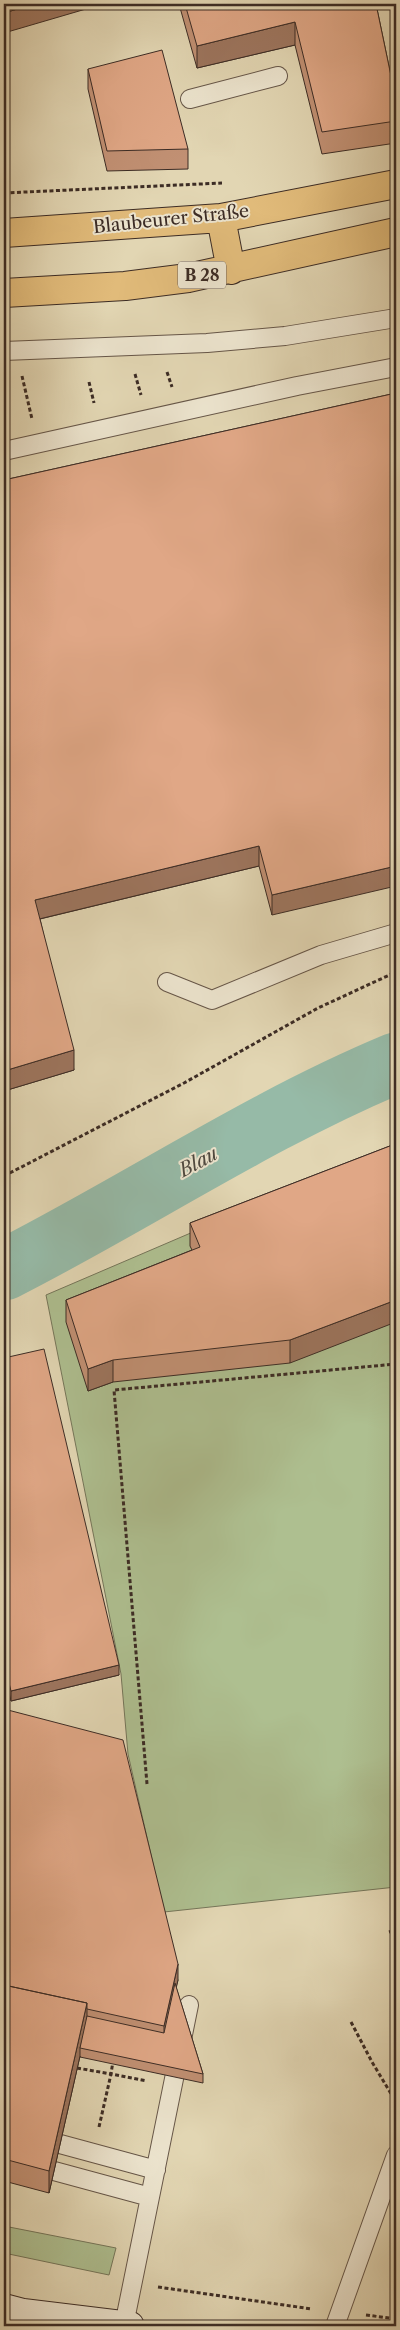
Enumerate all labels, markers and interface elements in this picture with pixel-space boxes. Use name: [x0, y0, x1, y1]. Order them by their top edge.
street label: Blaubeurer Straße: [92, 200, 250, 238]
road number: B 28: [178, 262, 226, 288]
water label: Blau: [173, 1142, 222, 1183]

